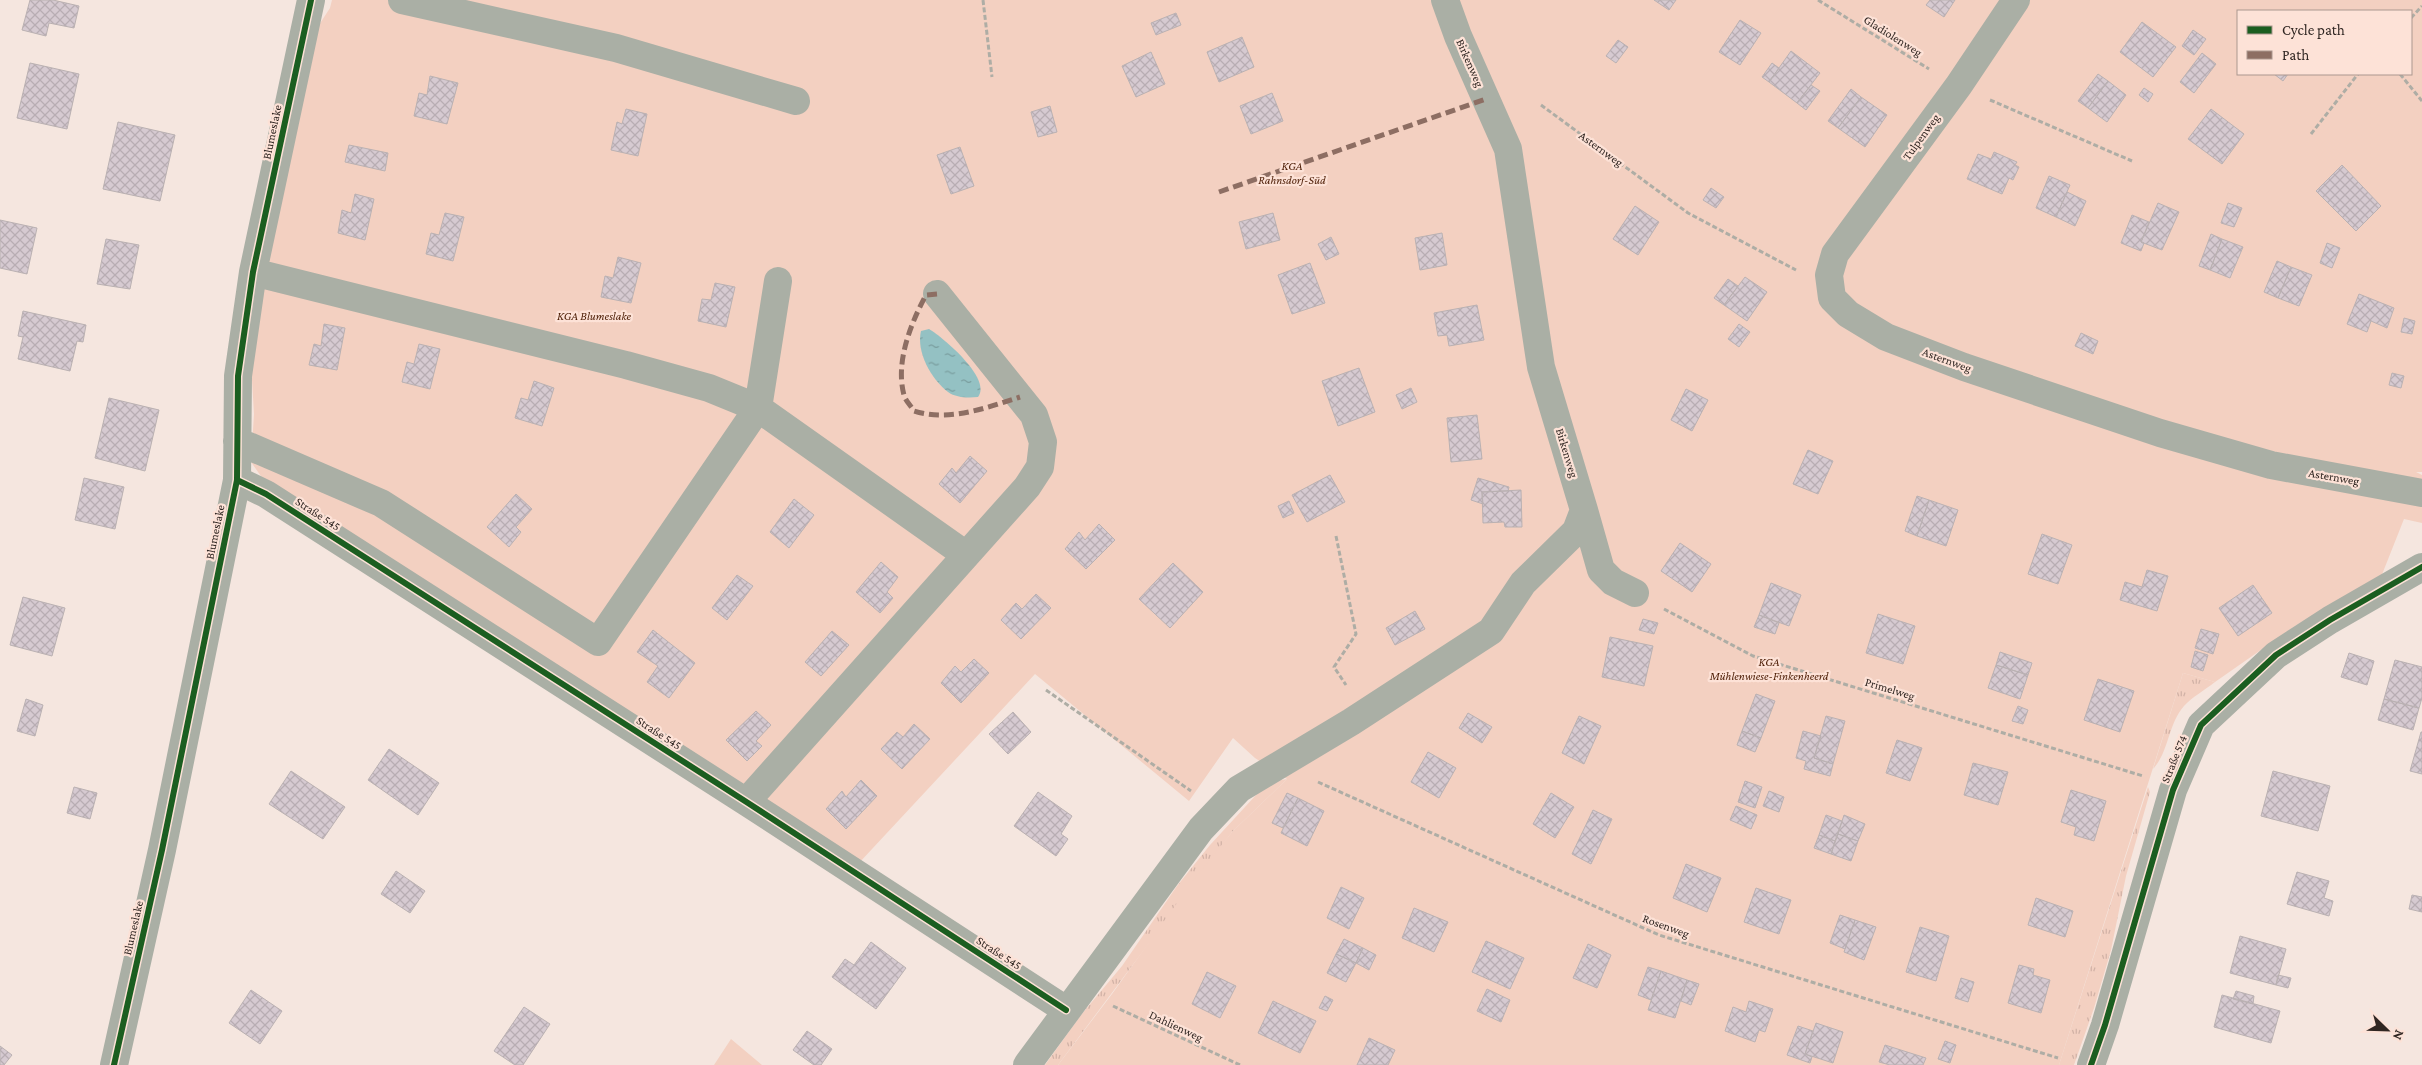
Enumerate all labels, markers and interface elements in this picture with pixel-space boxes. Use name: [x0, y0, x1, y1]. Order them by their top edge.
legend: [2237, 10, 2412, 75]
street label: Gladiolenweg: [1861, 12, 1925, 60]
text: Cycle path: [2282, 22, 2345, 39]
street label: Birkenweg: [1453, 37, 1487, 89]
text: Path: [2282, 47, 2309, 63]
street label: Blumeslake: [259, 103, 285, 161]
street label: Tulpenweg: [1900, 111, 1943, 163]
street label: Asternweg: [1576, 128, 1626, 170]
park label: KGA Rahnsdorf-Süd: [1258, 159, 1326, 187]
park label: KGA Blumeslake: [557, 309, 632, 323]
street label: Asternweg: [1921, 345, 1974, 375]
street label: Birkenweg: [1553, 427, 1581, 480]
street label: Asternweg: [2308, 466, 2361, 488]
street label: Straße 545: [293, 494, 343, 534]
street label: Blumeslake: [202, 503, 228, 561]
park label: KGA Mühlenwiese-Finkenheerd: [1709, 655, 1829, 683]
street label: Primelweg: [1863, 675, 1917, 703]
street label: Straße 545: [634, 713, 684, 753]
street label: Straße 574: [2158, 733, 2190, 785]
street label: Blumeslake: [120, 899, 146, 957]
street label: Rosenweg: [1641, 911, 1691, 941]
street label: Straße 545: [974, 933, 1024, 973]
north arrow: [2362, 1005, 2412, 1055]
street label: Dahlienweg: [1147, 1007, 1205, 1045]
text: N: [2390, 1028, 2408, 1043]

